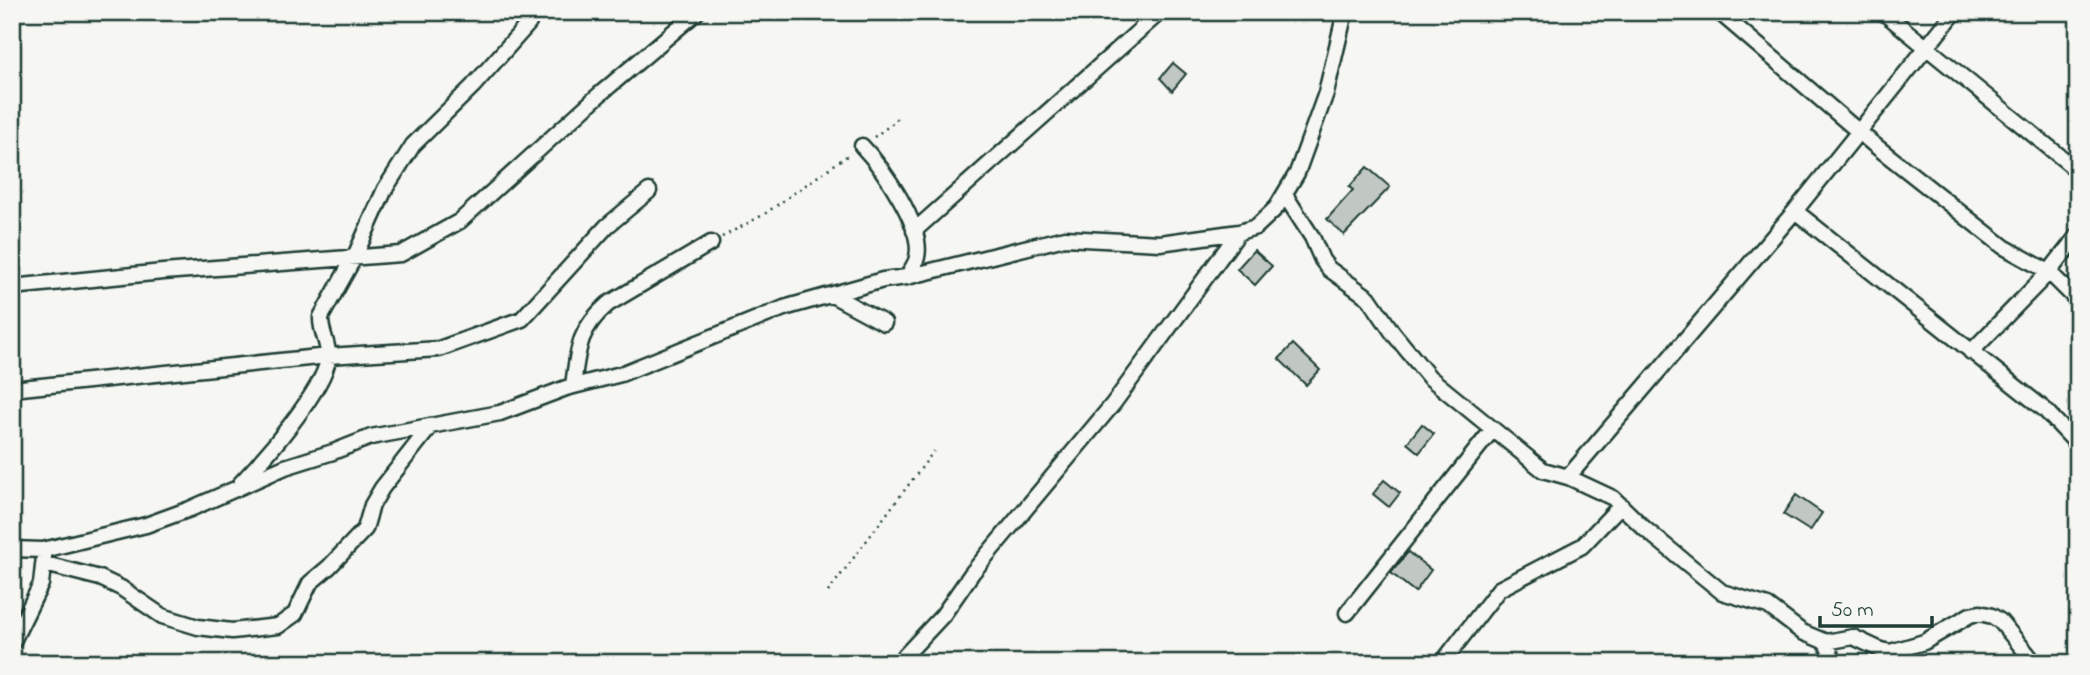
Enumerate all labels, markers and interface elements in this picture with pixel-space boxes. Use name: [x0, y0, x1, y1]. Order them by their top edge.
scale bar: [1820, 584, 1932, 628]
text: 50 m: [1831, 596, 1874, 626]

